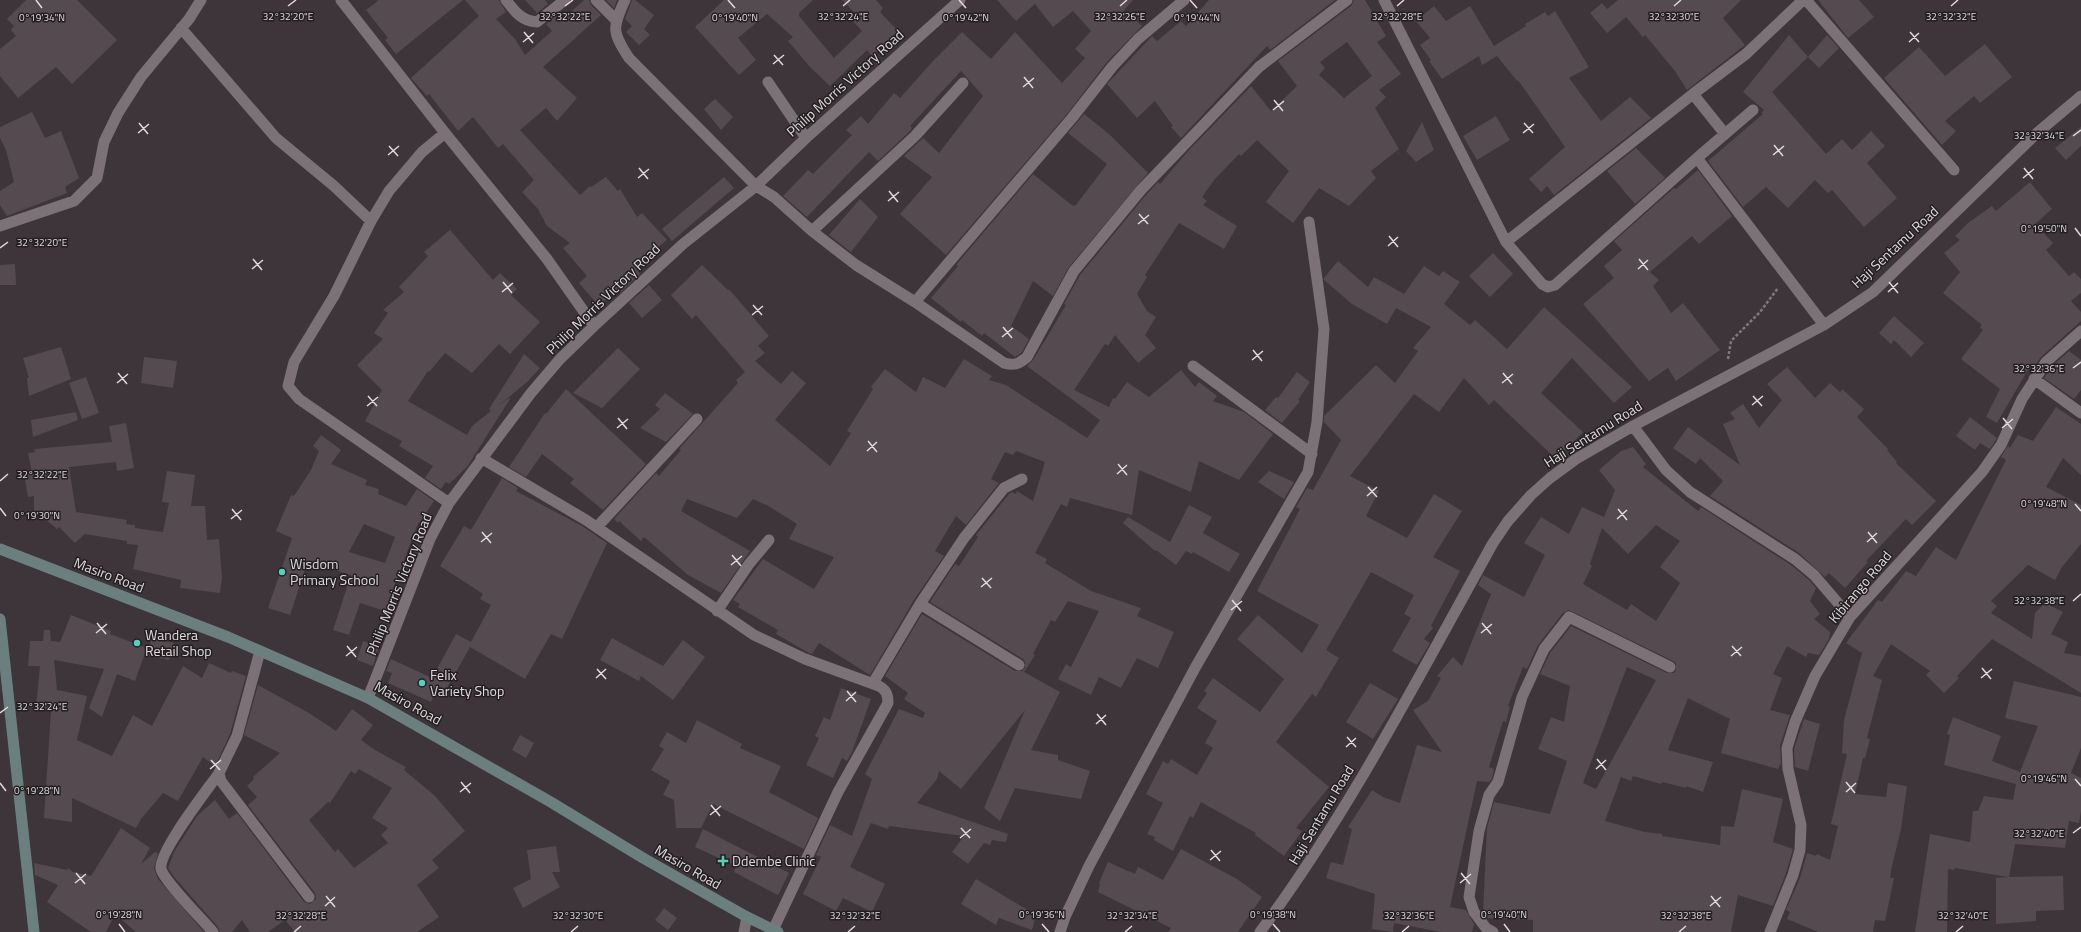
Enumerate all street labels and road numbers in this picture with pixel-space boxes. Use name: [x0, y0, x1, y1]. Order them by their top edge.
street label: Philip Morris Victory Road: [781, 24, 908, 141]
street label: Haji Sentamu Road: [1846, 201, 1943, 293]
street label: Philip Morris Victory Road: [541, 238, 665, 359]
street label: Haji Sentamu Road: [1540, 395, 1646, 472]
street label: Philip Morris Victory Road: [360, 510, 437, 658]
street label: Kibirango Road: [1823, 546, 1896, 627]
street label: Masiro Road: [71, 551, 147, 598]
street label: Masiro Road: [371, 675, 446, 730]
street label: Haji Sentamu Road: [1283, 761, 1358, 868]
street label: Masiro Road: [651, 839, 725, 894]

